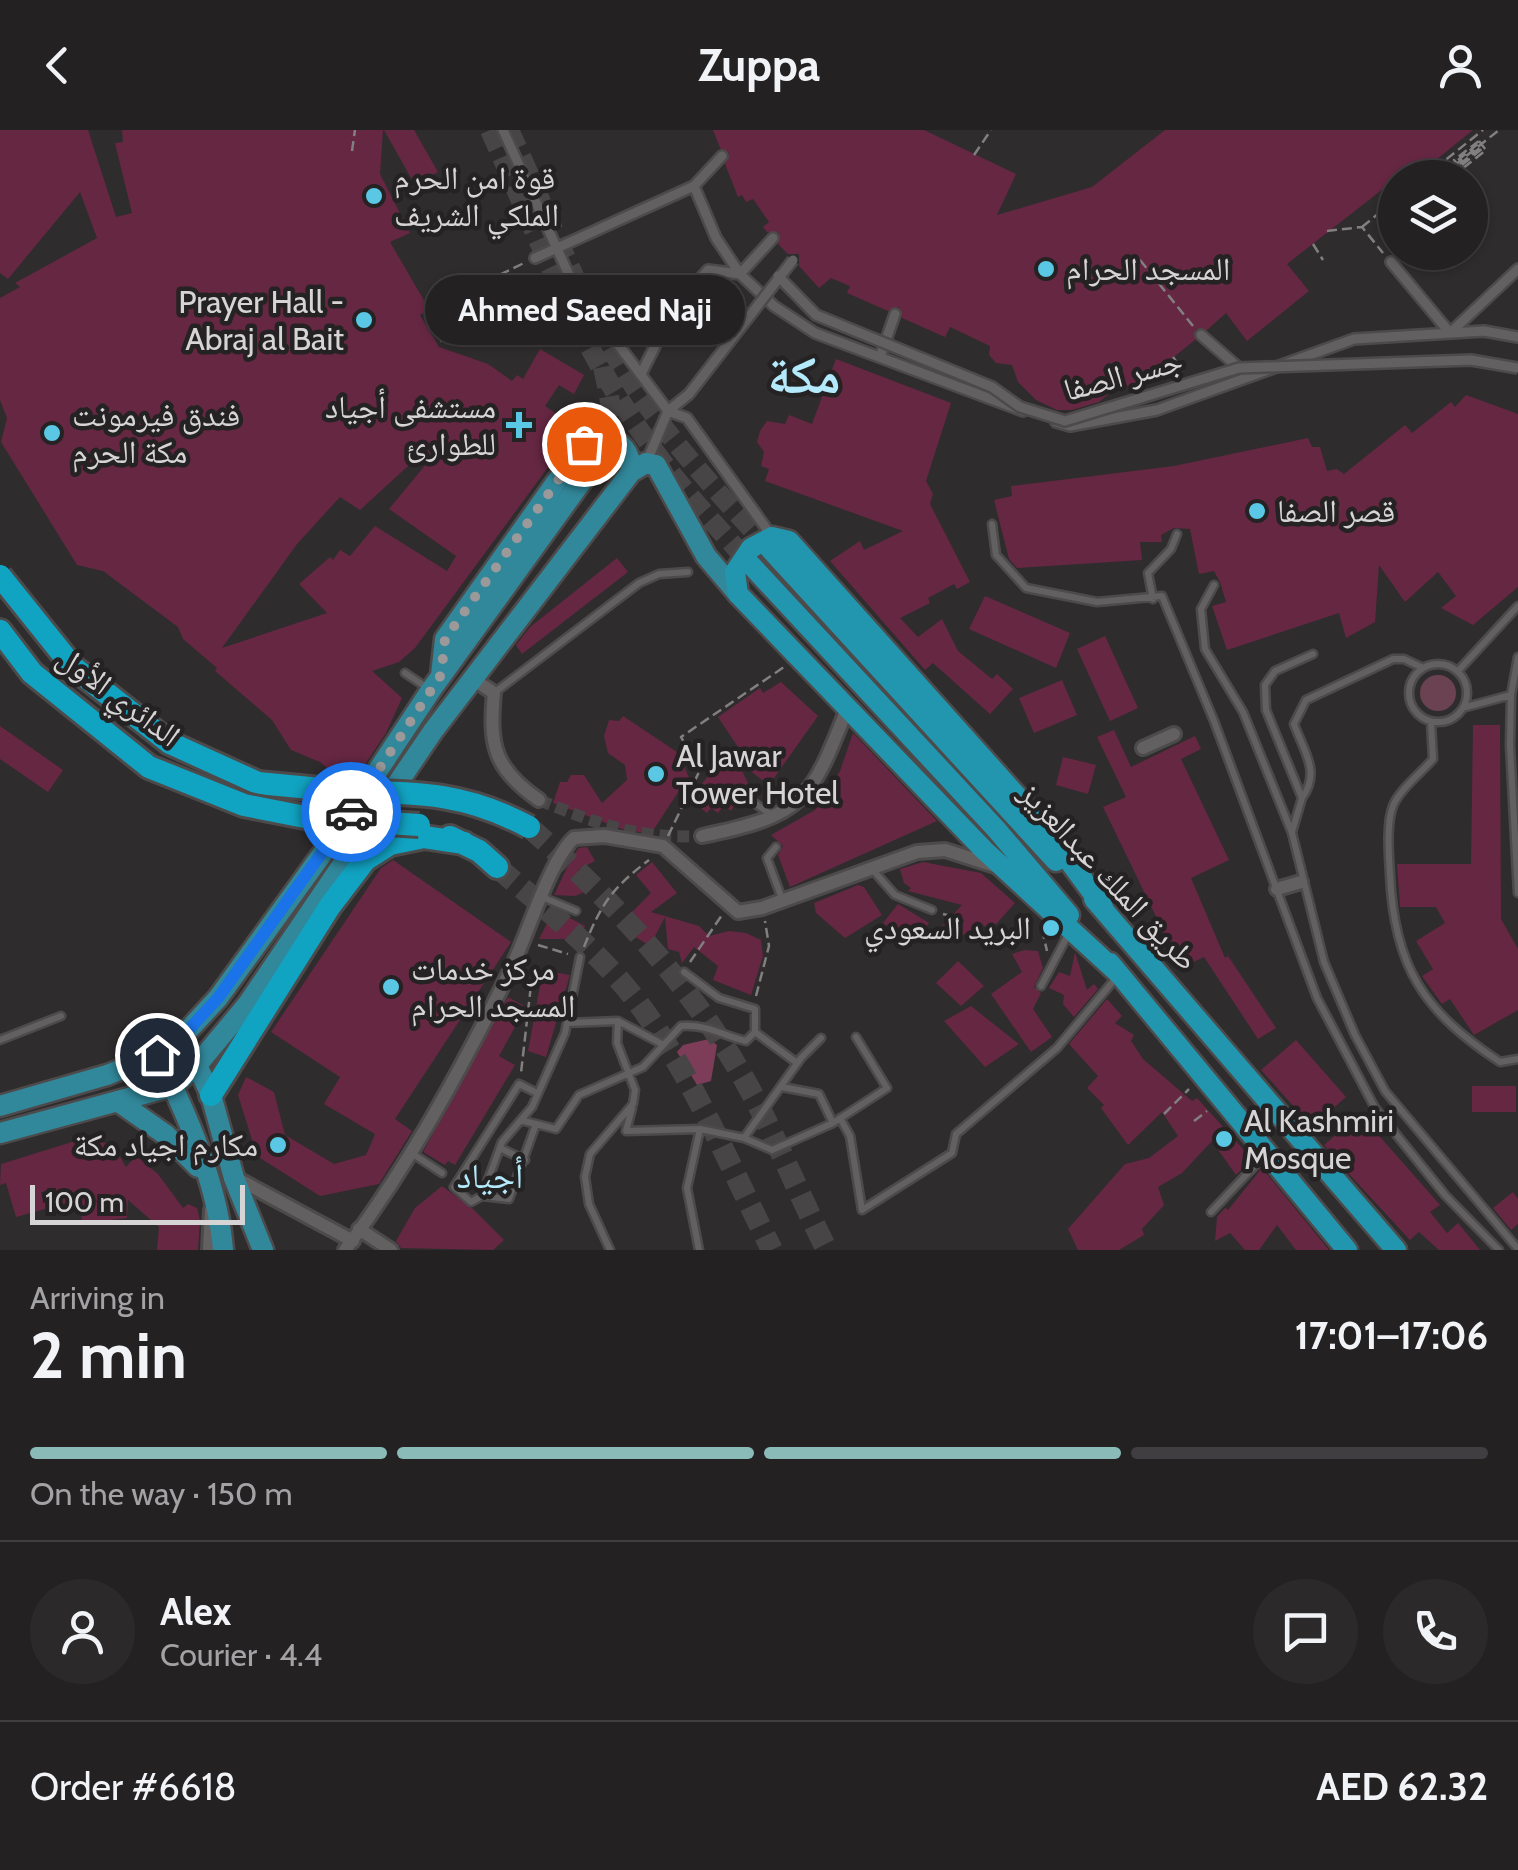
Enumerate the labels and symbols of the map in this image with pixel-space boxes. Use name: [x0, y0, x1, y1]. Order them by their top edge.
place label: قوة امن الحرم الملكي الشريف: [394, 158, 559, 240]
marker: قوة امن الحرم الملكي الشريف: [363, 185, 385, 207]
place label: المسجد الحرام: [1066, 249, 1230, 290]
marker: المسجد الحرام: [1035, 258, 1057, 280]
callout: Ahmed Saeed Naji: [424, 274, 744, 344]
place label: Prayer Hall - Abraj al Bait: [178, 282, 344, 358]
marker: Prayer Hall - Abraj al Bait: [353, 309, 375, 331]
street label: جسر الصفا: [1059, 340, 1187, 409]
district label: مكة: [767, 343, 841, 406]
place label: مستشفى أجياد للطوارئ: [325, 387, 496, 463]
place label: فندق فيرمونت مكة الحرم: [72, 395, 240, 473]
pin: [542, 402, 627, 487]
marker: مستشفى أجياد للطوارئ: [506, 412, 532, 438]
marker: فندق فيرمونت مكة الحرم: [41, 422, 63, 444]
place label: قصر الصفا: [1277, 491, 1395, 530]
marker: قصر الصفا: [1246, 500, 1268, 522]
street label: الدائري الأول: [46, 637, 189, 759]
place label: Al Jawar Tower Hotel: [676, 736, 839, 812]
courier: [301, 762, 401, 862]
marker: Al Jawar Tower Hotel: [645, 763, 667, 785]
street label: طريق الملك عبدالعزيز: [1010, 772, 1207, 979]
place label: البريد السعودي: [864, 908, 1031, 953]
marker: البريد السعودي: [1040, 917, 1062, 939]
place label: مركز خدمات المسجد الحرام: [411, 949, 575, 1027]
marker: مركز خدمات المسجد الحرام: [380, 976, 402, 998]
pin: [115, 1013, 200, 1098]
place label: Al Kashmiri Mosque: [1244, 1101, 1394, 1177]
place label: مكارم اجياد مكة: [74, 1125, 258, 1166]
marker: Al Kashmiri Mosque: [1213, 1128, 1235, 1150]
marker: مكارم اجياد مكة: [267, 1134, 289, 1156]
district label: أجياد: [457, 1154, 523, 1197]
scale bar: [30, 1180, 245, 1224]

